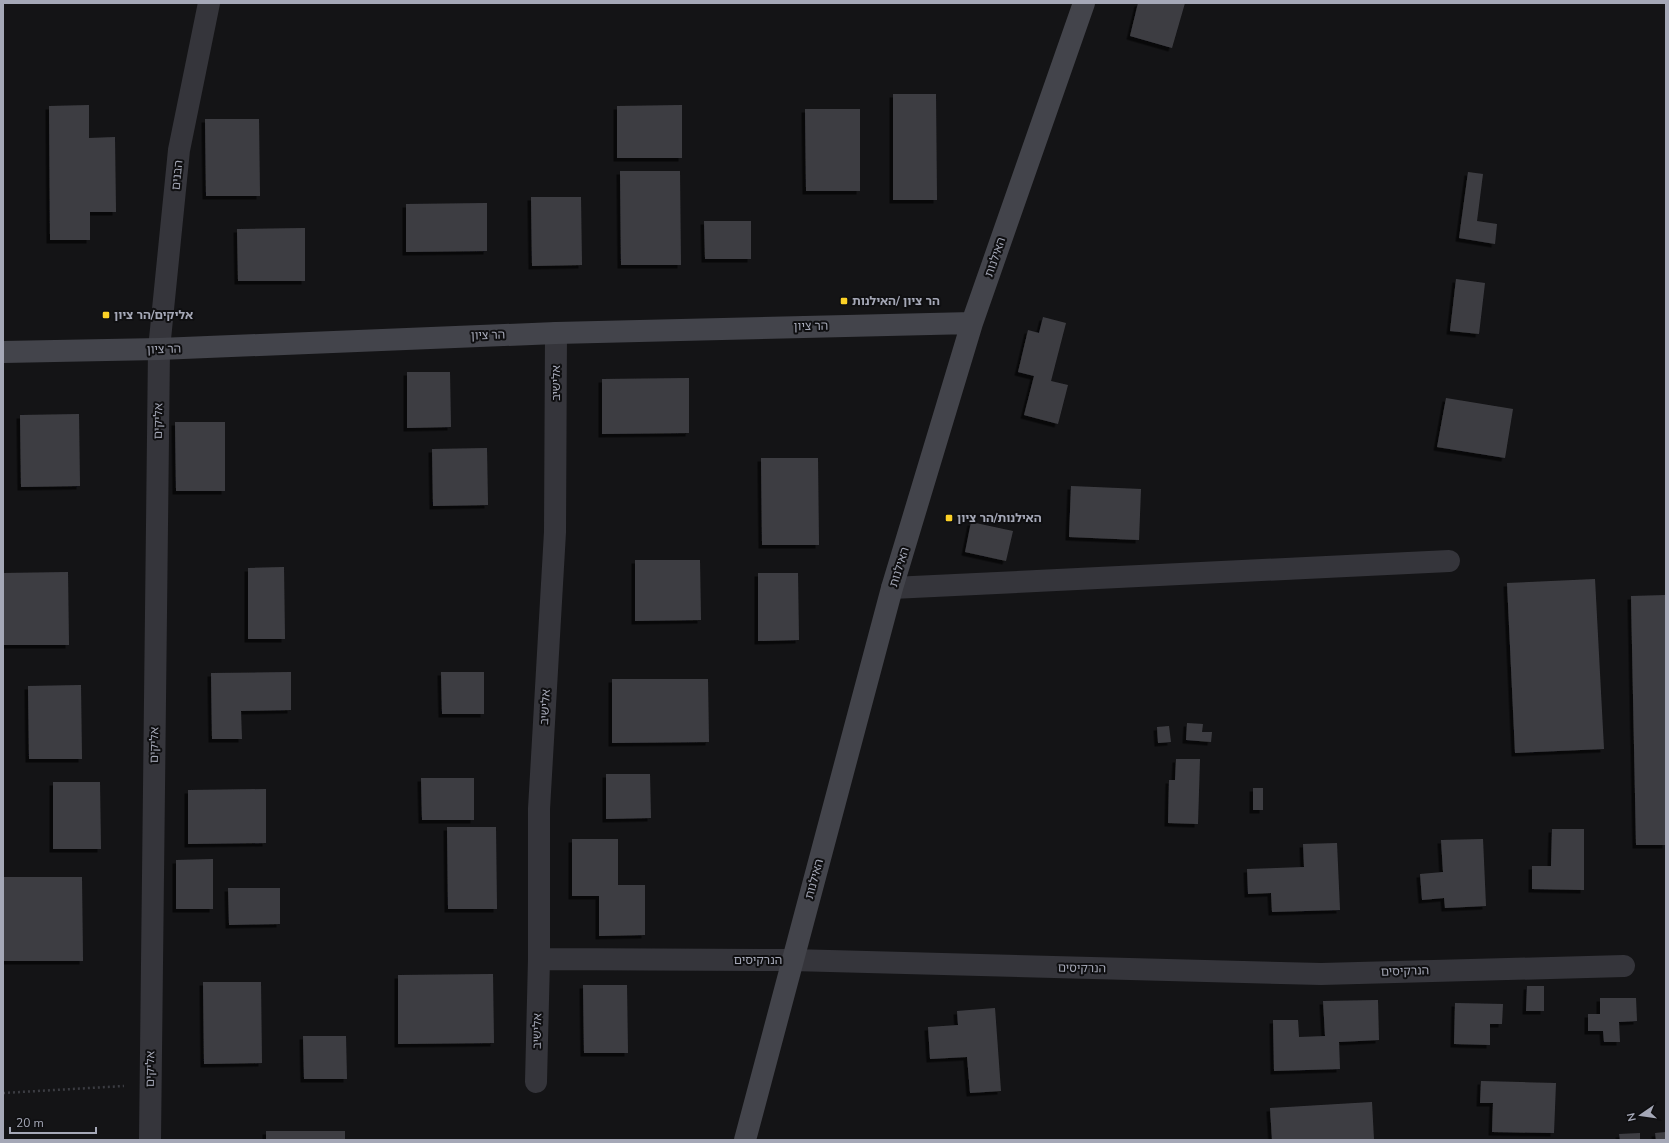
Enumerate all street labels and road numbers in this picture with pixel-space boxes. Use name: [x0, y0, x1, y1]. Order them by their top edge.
street label: הבנים: [167, 159, 187, 191]
street label: האילנות: [981, 235, 1009, 279]
street label: הר ציון: [794, 318, 828, 334]
street label: הר ציון: [471, 326, 505, 344]
street label: הר ציון: [147, 340, 181, 358]
street label: אלישיב: [548, 365, 564, 401]
street label: אליקים: [150, 402, 166, 439]
street label: האילנות: [885, 545, 913, 589]
street label: אלישיב: [536, 688, 554, 725]
street label: אליקים: [146, 726, 162, 763]
street label: האילנות: [801, 857, 827, 901]
street label: הנרקיסים: [734, 952, 782, 968]
street label: הנרקיסים: [1058, 960, 1106, 976]
street label: הנרקיסים: [1381, 962, 1429, 980]
street label: אלישיב: [529, 1013, 545, 1049]
street label: אליקים: [142, 1050, 158, 1087]

